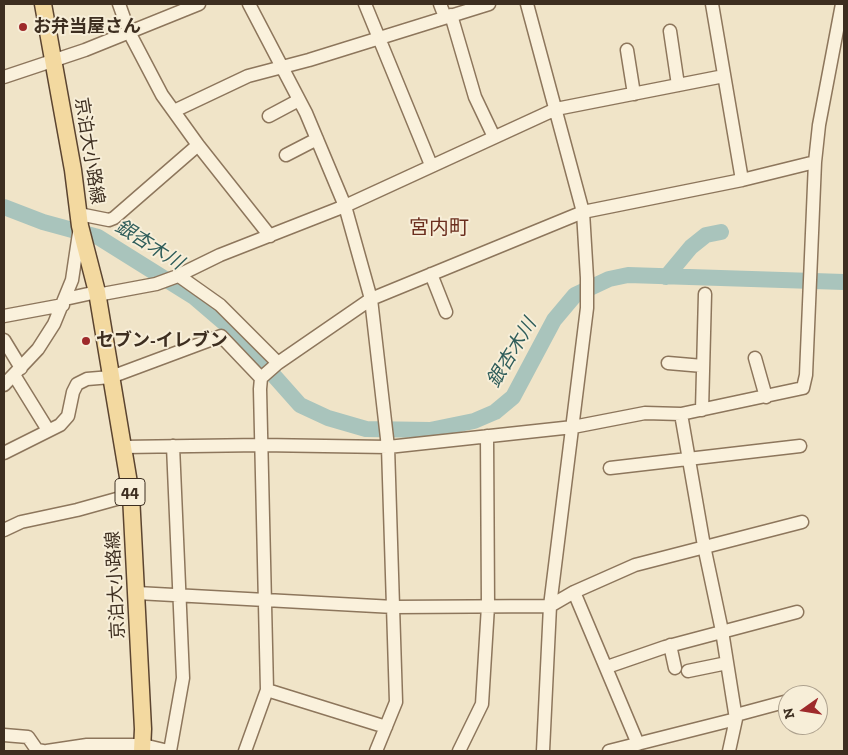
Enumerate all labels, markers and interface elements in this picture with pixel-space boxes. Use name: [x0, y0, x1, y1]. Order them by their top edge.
place label: お弁当屋さん: [33, 16, 141, 38]
marker: お弁当屋さん: [17, 21, 29, 33]
street label: 京泊大小路線: [70, 96, 108, 206]
water label: 銀杏木川: [111, 215, 187, 275]
district label: 宮内町: [409, 216, 469, 240]
water label: 銀杏木川: [483, 315, 541, 391]
place label: セブン-イレブン: [96, 330, 228, 352]
marker: セブン-イレブン: [80, 335, 92, 347]
road number: 44: [115, 478, 145, 506]
street label: 京泊大小路線: [102, 531, 130, 639]
north arrow: [778, 685, 828, 735]
text: N: [779, 706, 798, 720]

